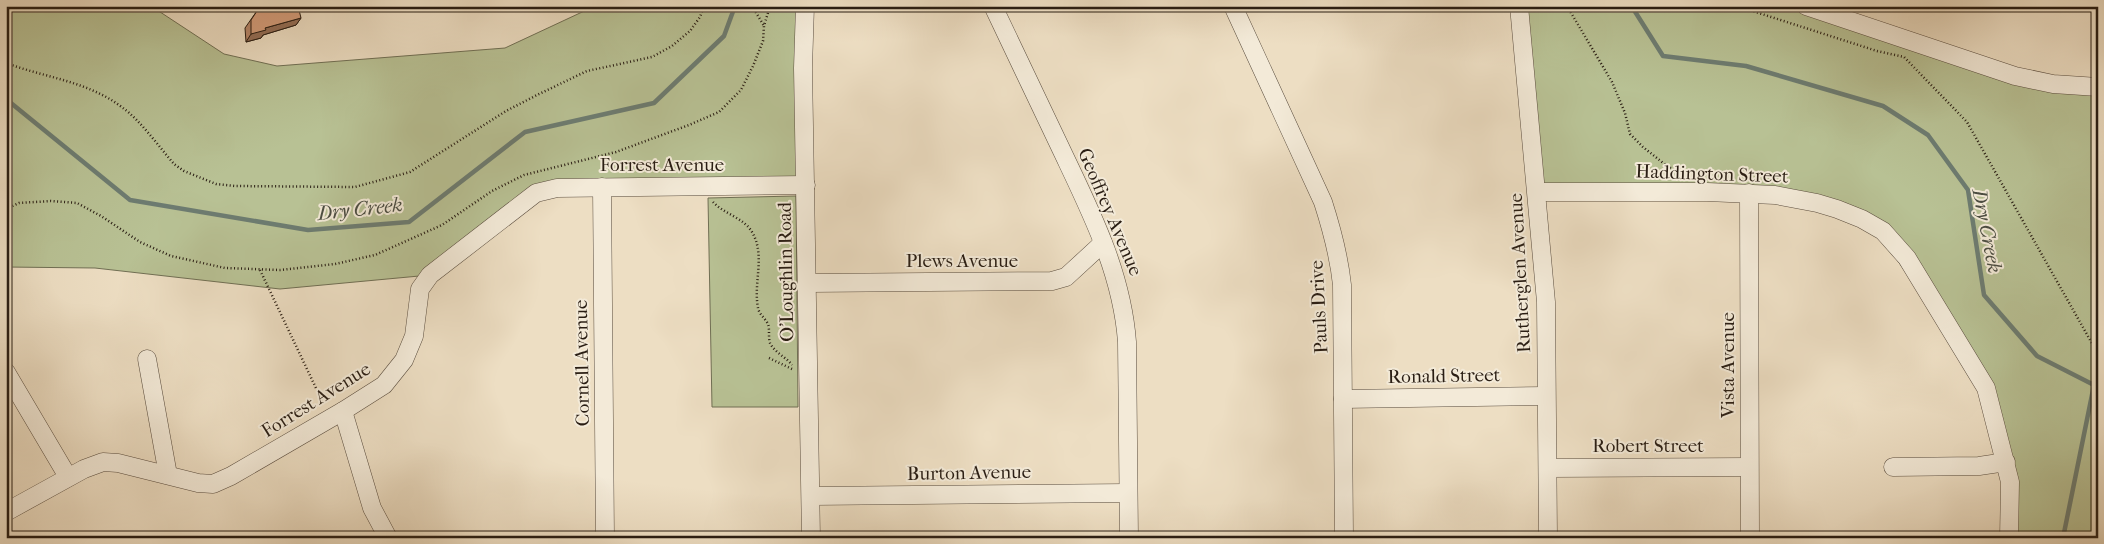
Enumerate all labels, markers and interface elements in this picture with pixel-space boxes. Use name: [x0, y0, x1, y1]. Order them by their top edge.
street label: Geoffrey Avenue: [1073, 145, 1147, 279]
street label: Forrest Avenue: [600, 154, 724, 176]
street label: Haddington Street: [1635, 160, 1789, 188]
water label: Dry Creek: [1967, 185, 2006, 275]
water label: Dry Creek: [314, 193, 404, 225]
street label: Rutherglen Avenue: [1505, 193, 1535, 353]
street label: O'Loughlin Road: [774, 201, 798, 342]
street label: Plews Avenue: [906, 250, 1018, 272]
street label: Pauls Drive: [1306, 260, 1332, 354]
street label: Cornell Avenue: [570, 300, 594, 426]
street label: Vista Avenue: [1717, 312, 1739, 419]
street label: Forrest Avenue: [257, 358, 375, 442]
street label: Ronald Street: [1388, 364, 1501, 388]
street label: Robert Street: [1592, 435, 1704, 457]
street label: Burton Avenue: [907, 461, 1031, 485]

